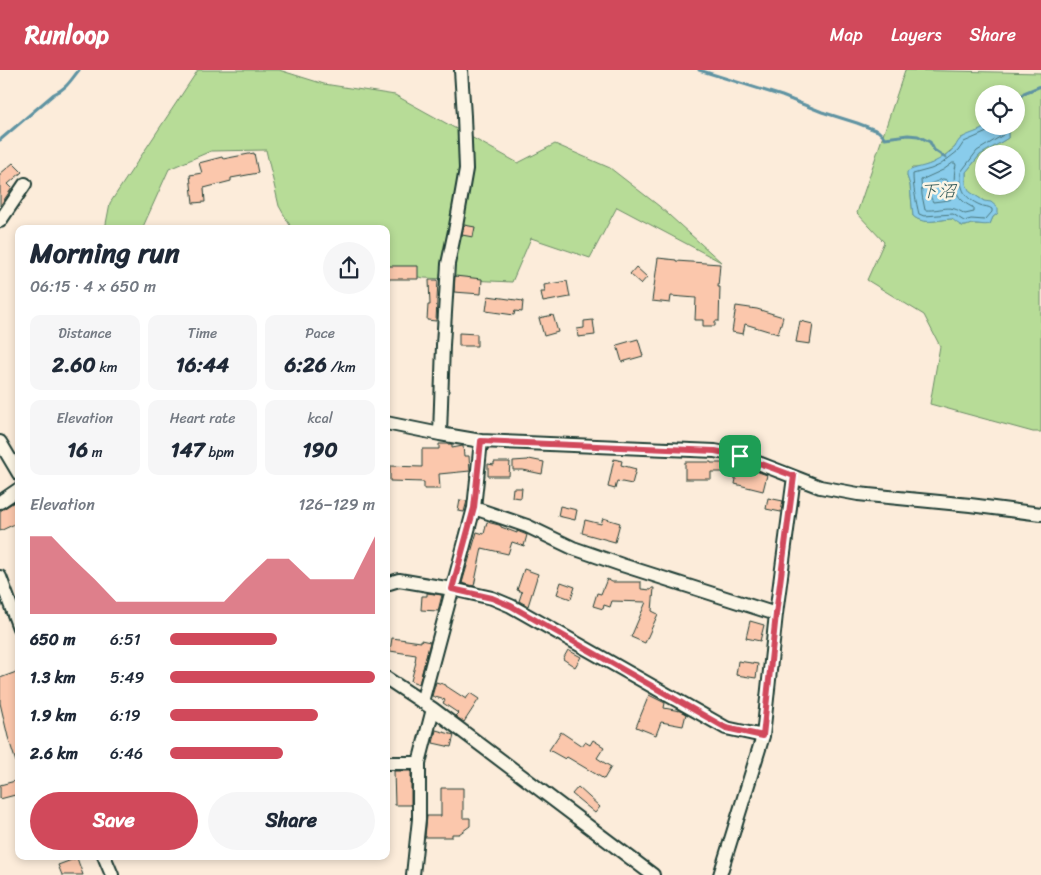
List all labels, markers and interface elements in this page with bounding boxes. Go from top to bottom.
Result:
text: Runloop [25,14,109,56]
text: Map [830,19,863,51]
text: Layers [891,19,942,51]
text: Share [970,19,1016,51]
map controls [975,85,1025,195]
button: locate [975,85,1025,135]
button: layers [975,145,1025,195]
water label: 下沼 [920,175,958,207]
text: Morning run [30,228,180,277]
button: share [323,242,375,294]
text: 06:15 · 4 × 650 m [30,272,156,301]
text: Distance [58,321,111,346]
text: Time [188,321,217,346]
text: Pace [305,321,335,346]
text: 2.60 [52,346,96,384]
text: 16:44 [176,346,229,384]
text: 6:26 [285,346,327,384]
text: km [96,355,118,380]
text: /km [327,355,356,380]
text: Elevation [56,406,113,431]
text: Heart rate [170,406,235,431]
text: kcal [307,406,333,431]
text: 16 [67,431,88,469]
text: 147 [171,431,205,469]
text: 190 [303,431,338,469]
pin [719,435,761,477]
text: m [88,440,103,465]
text: bpm [205,440,234,465]
icon: arrive [726,442,754,470]
text: Elevation [30,490,95,519]
text: 126–129 m [298,490,375,519]
text: 650 m [30,625,75,654]
text: 6:51 [110,625,141,654]
text: 1.3 km [30,663,75,692]
text: 5:49 [110,663,144,692]
text: 1.9 km [30,701,76,730]
text: 6:19 [110,701,141,730]
text: 2.6 km [30,739,78,768]
text: 6:46 [110,739,143,768]
button: Save [30,792,198,850]
button: Share [208,792,375,850]

